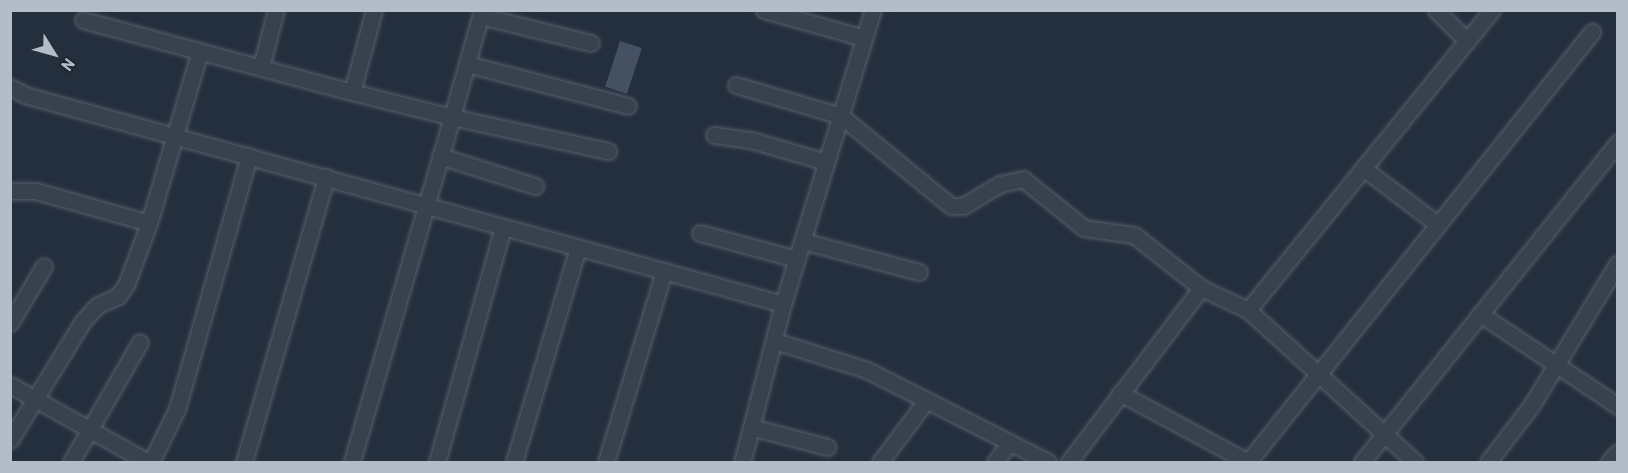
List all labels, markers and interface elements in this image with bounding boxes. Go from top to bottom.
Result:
north arrow [24,24,84,84]
text: N [58,55,80,75]

